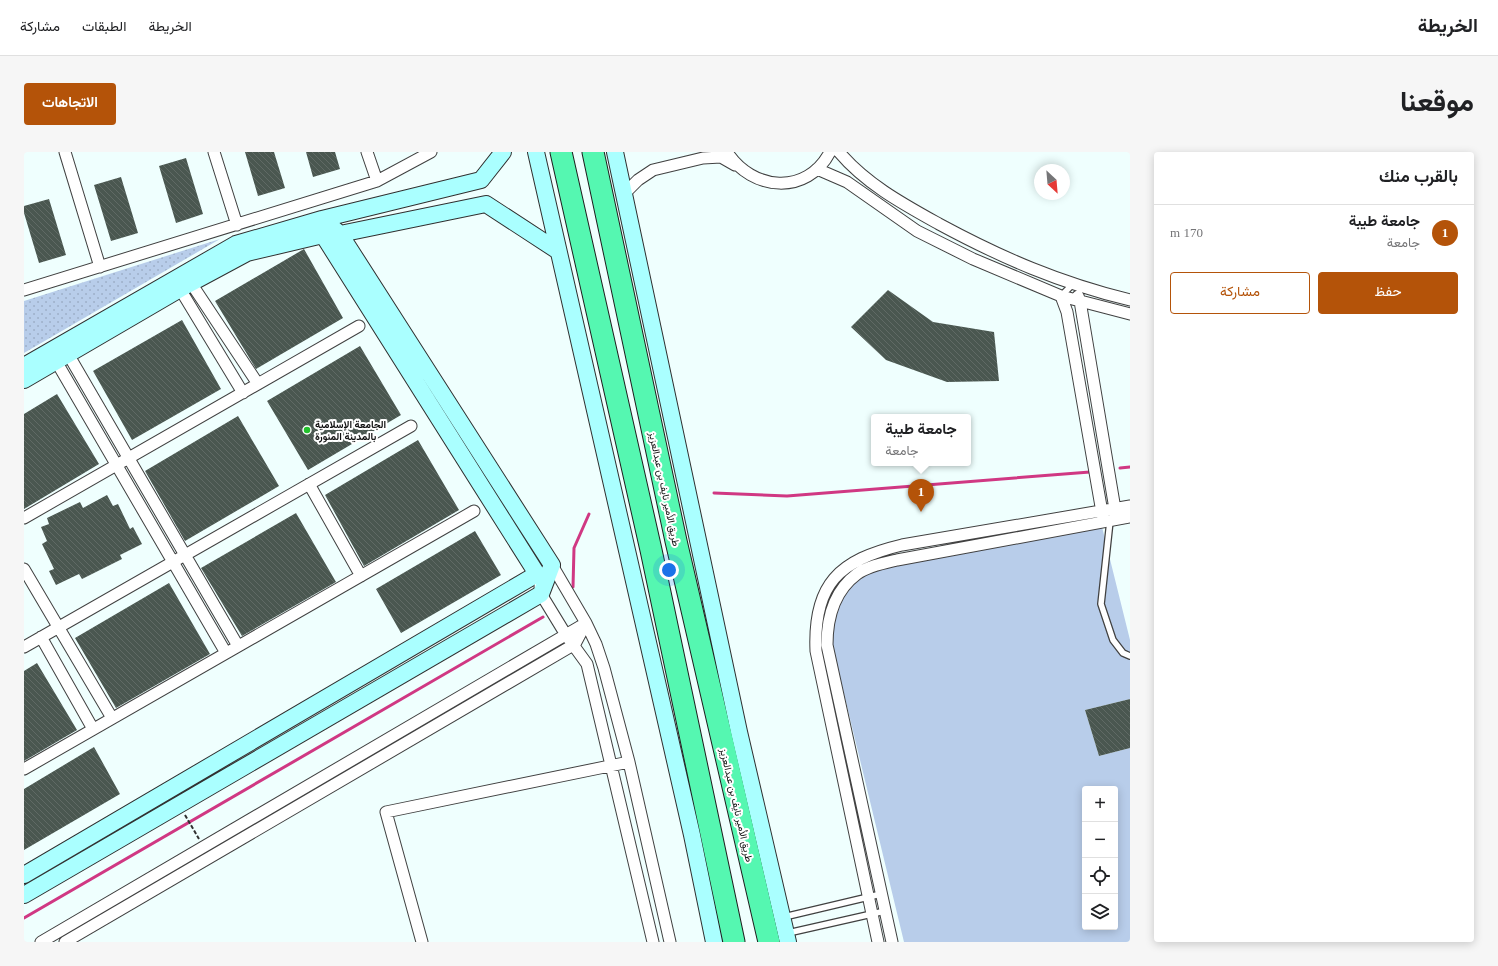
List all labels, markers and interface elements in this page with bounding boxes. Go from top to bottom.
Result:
text: الخريطة [1418,15,1478,36]
text: مشاركة [20,19,60,34]
text: الطبقات [82,19,126,34]
text: الخريطة [148,19,192,34]
button: الاتجاهات [24,83,116,125]
text: موقعنا [1400,86,1474,117]
north arrow [1034,164,1070,200]
text: بالقرب منك [1379,167,1458,186]
text: جامعة طيبة [1349,213,1420,229]
text: 170 m [1170,225,1203,240]
text: 1 [1442,225,1448,240]
text: جامعة [1387,235,1420,250]
button: مشاركة [1170,272,1310,314]
button: حفظ [1318,272,1458,314]
popup [871,414,971,466]
place label: الجامعة الإسلامية بالمدينة المنورة [315,419,386,443]
text: جامعة طيبة [885,421,957,437]
marker: الجامعة الإسلامية بالمدينة المنورة [302,425,312,435]
street label: طريق الأمير نايف بن عبدالعزيز [646,430,682,548]
text: جامعة [885,443,919,458]
pin: 1 [908,479,934,512]
your location [659,560,679,580]
street label: طريق الأمير نايف بن عبدالعزيز [717,746,755,864]
map controls [1082,786,1118,930]
button: + [1082,786,1118,822]
button: − [1082,822,1118,858]
button: locate [1082,858,1118,894]
button: layers [1082,894,1118,930]

